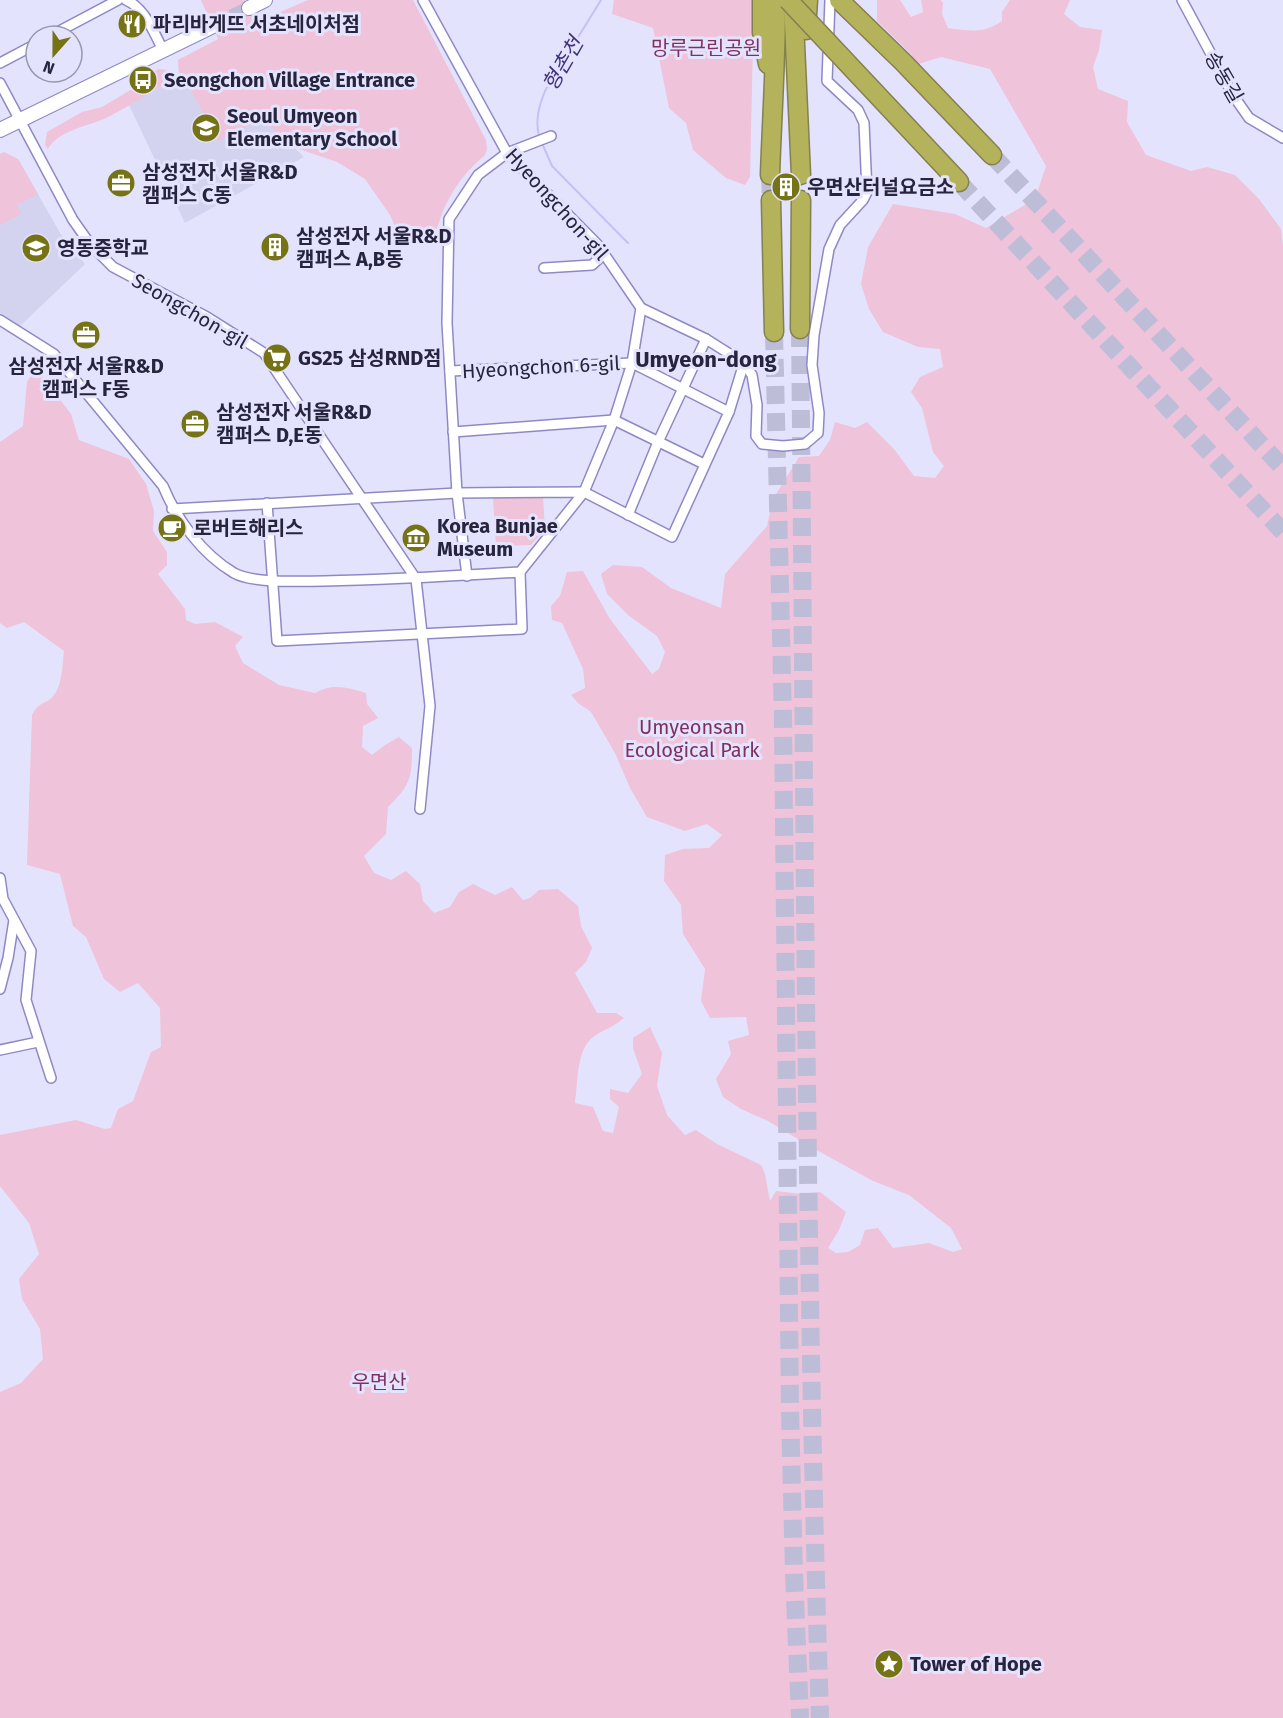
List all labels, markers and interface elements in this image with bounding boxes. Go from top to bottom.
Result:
restaurant icon: 파리바게뜨 서초네이처점 [116,8,148,40]
place label: 파리바게뜨 서초네이처점 [153,12,360,36]
north arrow [24,24,84,84]
water label: 형촌천 [537,30,590,96]
park label: 망루근린공원 [651,36,761,60]
street label: 송동길 [1200,47,1248,107]
text: N [40,57,57,78]
bus stop icon: Seongchon Village Entrance [127,64,159,96]
place label: Seongchon Village Entrance [164,68,415,92]
place label: Seoul Umyeon Elementary School [227,104,397,151]
school or university icon: Seoul Umyeon Elementary School [190,112,222,144]
street label: Hyeongchon-gil [500,143,614,265]
place label: 삼성전자 서울R&D 캠퍼스 C동 [142,160,298,207]
office icon: 삼성전자 서울R&D 캠퍼스 C동 [105,167,137,199]
building icon: 우면산터널요금소 [770,171,802,203]
place label: 우면산터널요금소 [807,175,954,199]
place label: 삼성전자 서울R&D 캠퍼스 A,B동 [296,224,452,271]
building icon: 삼성전자 서울R&D 캠퍼스 A,B동 [259,231,291,263]
school or university icon: 영동중학교 [20,232,52,264]
place label: 영동중학교 [57,236,149,260]
street label: Seongchon-gil [128,268,252,354]
office icon: 삼성전자 서울R&D 캠퍼스 F동 [70,319,102,351]
supermarket icon: GS25 삼성RND점 [261,342,293,374]
place label: GS25 삼성RND점 [298,346,442,370]
district label: Umyeon-dong [635,346,778,373]
street label: Hyeongchon 6-gil [461,351,621,383]
place label: 삼성전자 서울R&D 캠퍼스 F동 [8,354,164,401]
place label: 삼성전자 서울R&D 캠퍼스 D,E동 [216,400,372,447]
office icon: 삼성전자 서울R&D 캠퍼스 D,E동 [179,408,211,440]
cafe icon: 로버트해리스 [156,512,188,544]
place label: Korea Bunjae Museum [437,514,558,561]
place label: 로버트해리스 [193,516,303,540]
museum icon: Korea Bunjae Museum [400,522,432,554]
park label: Umyeonsan Ecological Park [624,715,760,762]
park label: 우면산 [351,1370,407,1394]
place icon: Tower of Hope [873,1648,905,1680]
place label: Tower of Hope [910,1652,1042,1676]

